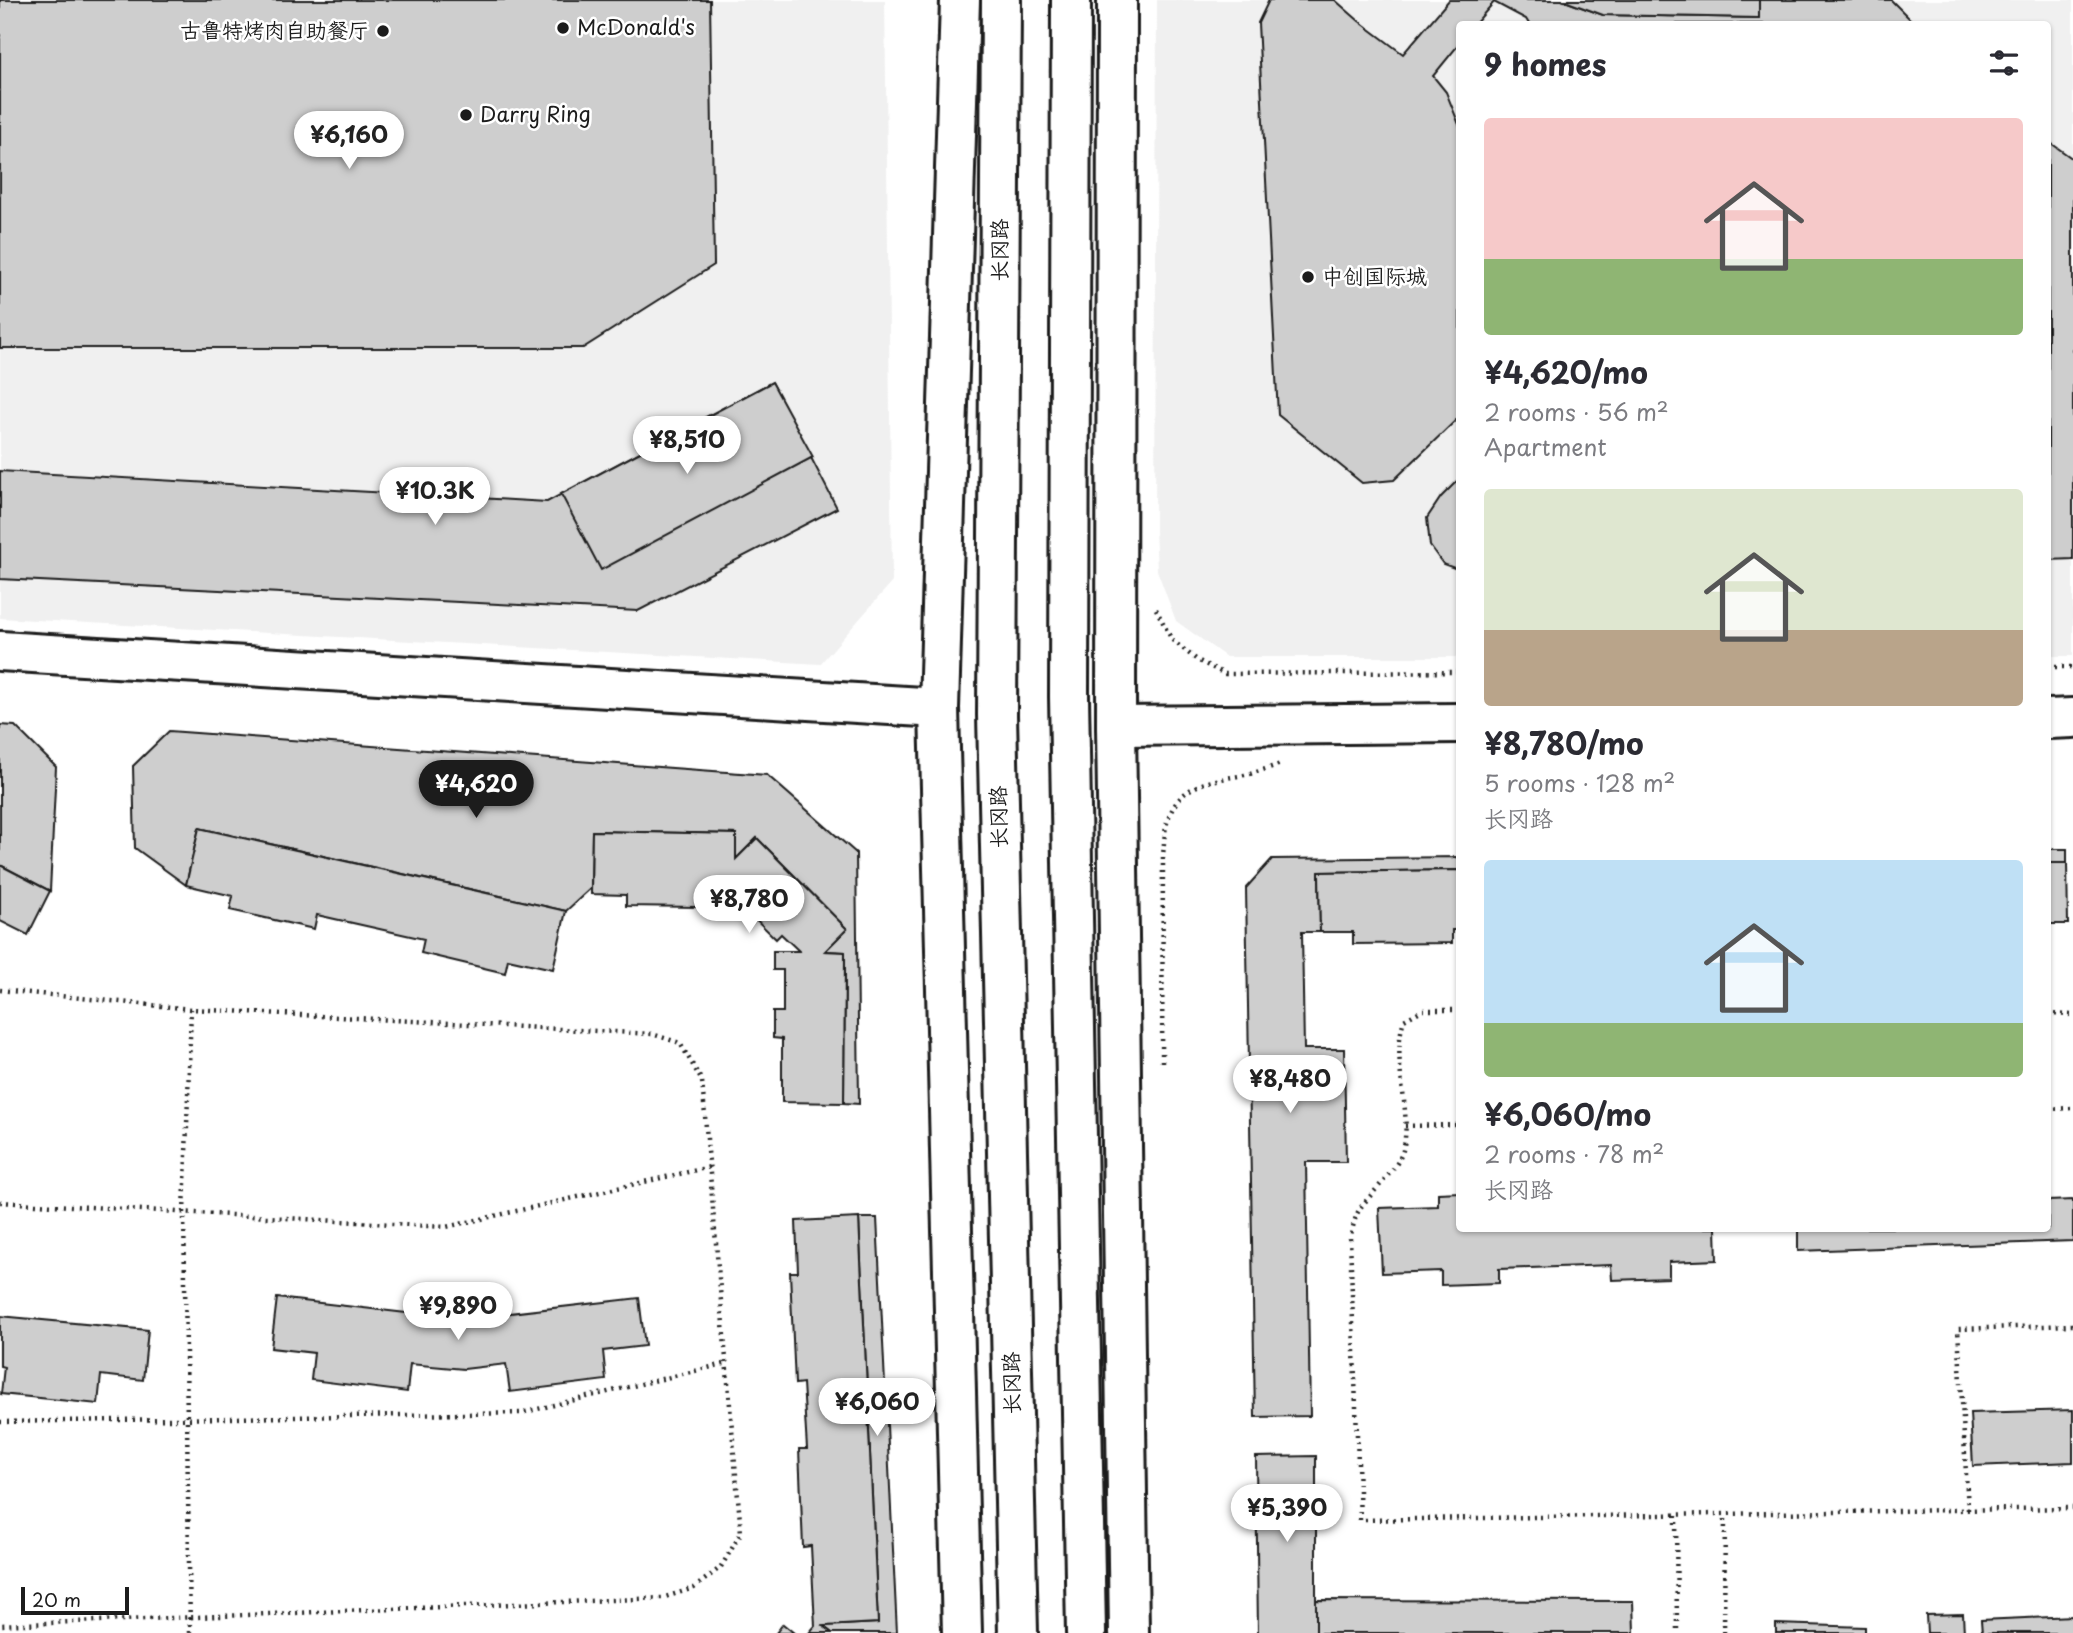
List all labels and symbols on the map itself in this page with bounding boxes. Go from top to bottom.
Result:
place label: McDonald's [577,10,695,42]
place label: 古鲁特烤肉自助餐厅 [180,13,369,45]
marker: McDonald's [555,20,571,36]
marker: 古鲁特烤肉自助餐厅 [375,23,391,39]
place label: Darry Ring [480,97,591,129]
marker: Darry Ring [458,107,474,123]
pin: ¥6,160 [292,111,406,171]
street label: 长冈路 [982,219,1014,282]
place label: 中创国际城 [1322,259,1427,291]
marker: 中创国际城 [1300,269,1316,285]
pin: ¥8,510 [630,416,744,476]
pin: ¥10.3K [378,468,492,527]
pin: ¥4,620 [419,760,533,820]
street label: 长冈路 [980,785,1014,849]
pin: ¥8,780 [692,876,806,935]
pin: ¥8,480 [1233,1056,1347,1115]
pin: ¥9,890 [401,1282,515,1342]
street label: 长冈路 [993,1351,1027,1415]
pin: ¥6,060 [820,1378,934,1438]
pin: ¥5,390 [1230,1484,1344,1544]
scale bar [21,1584,130,1616]

